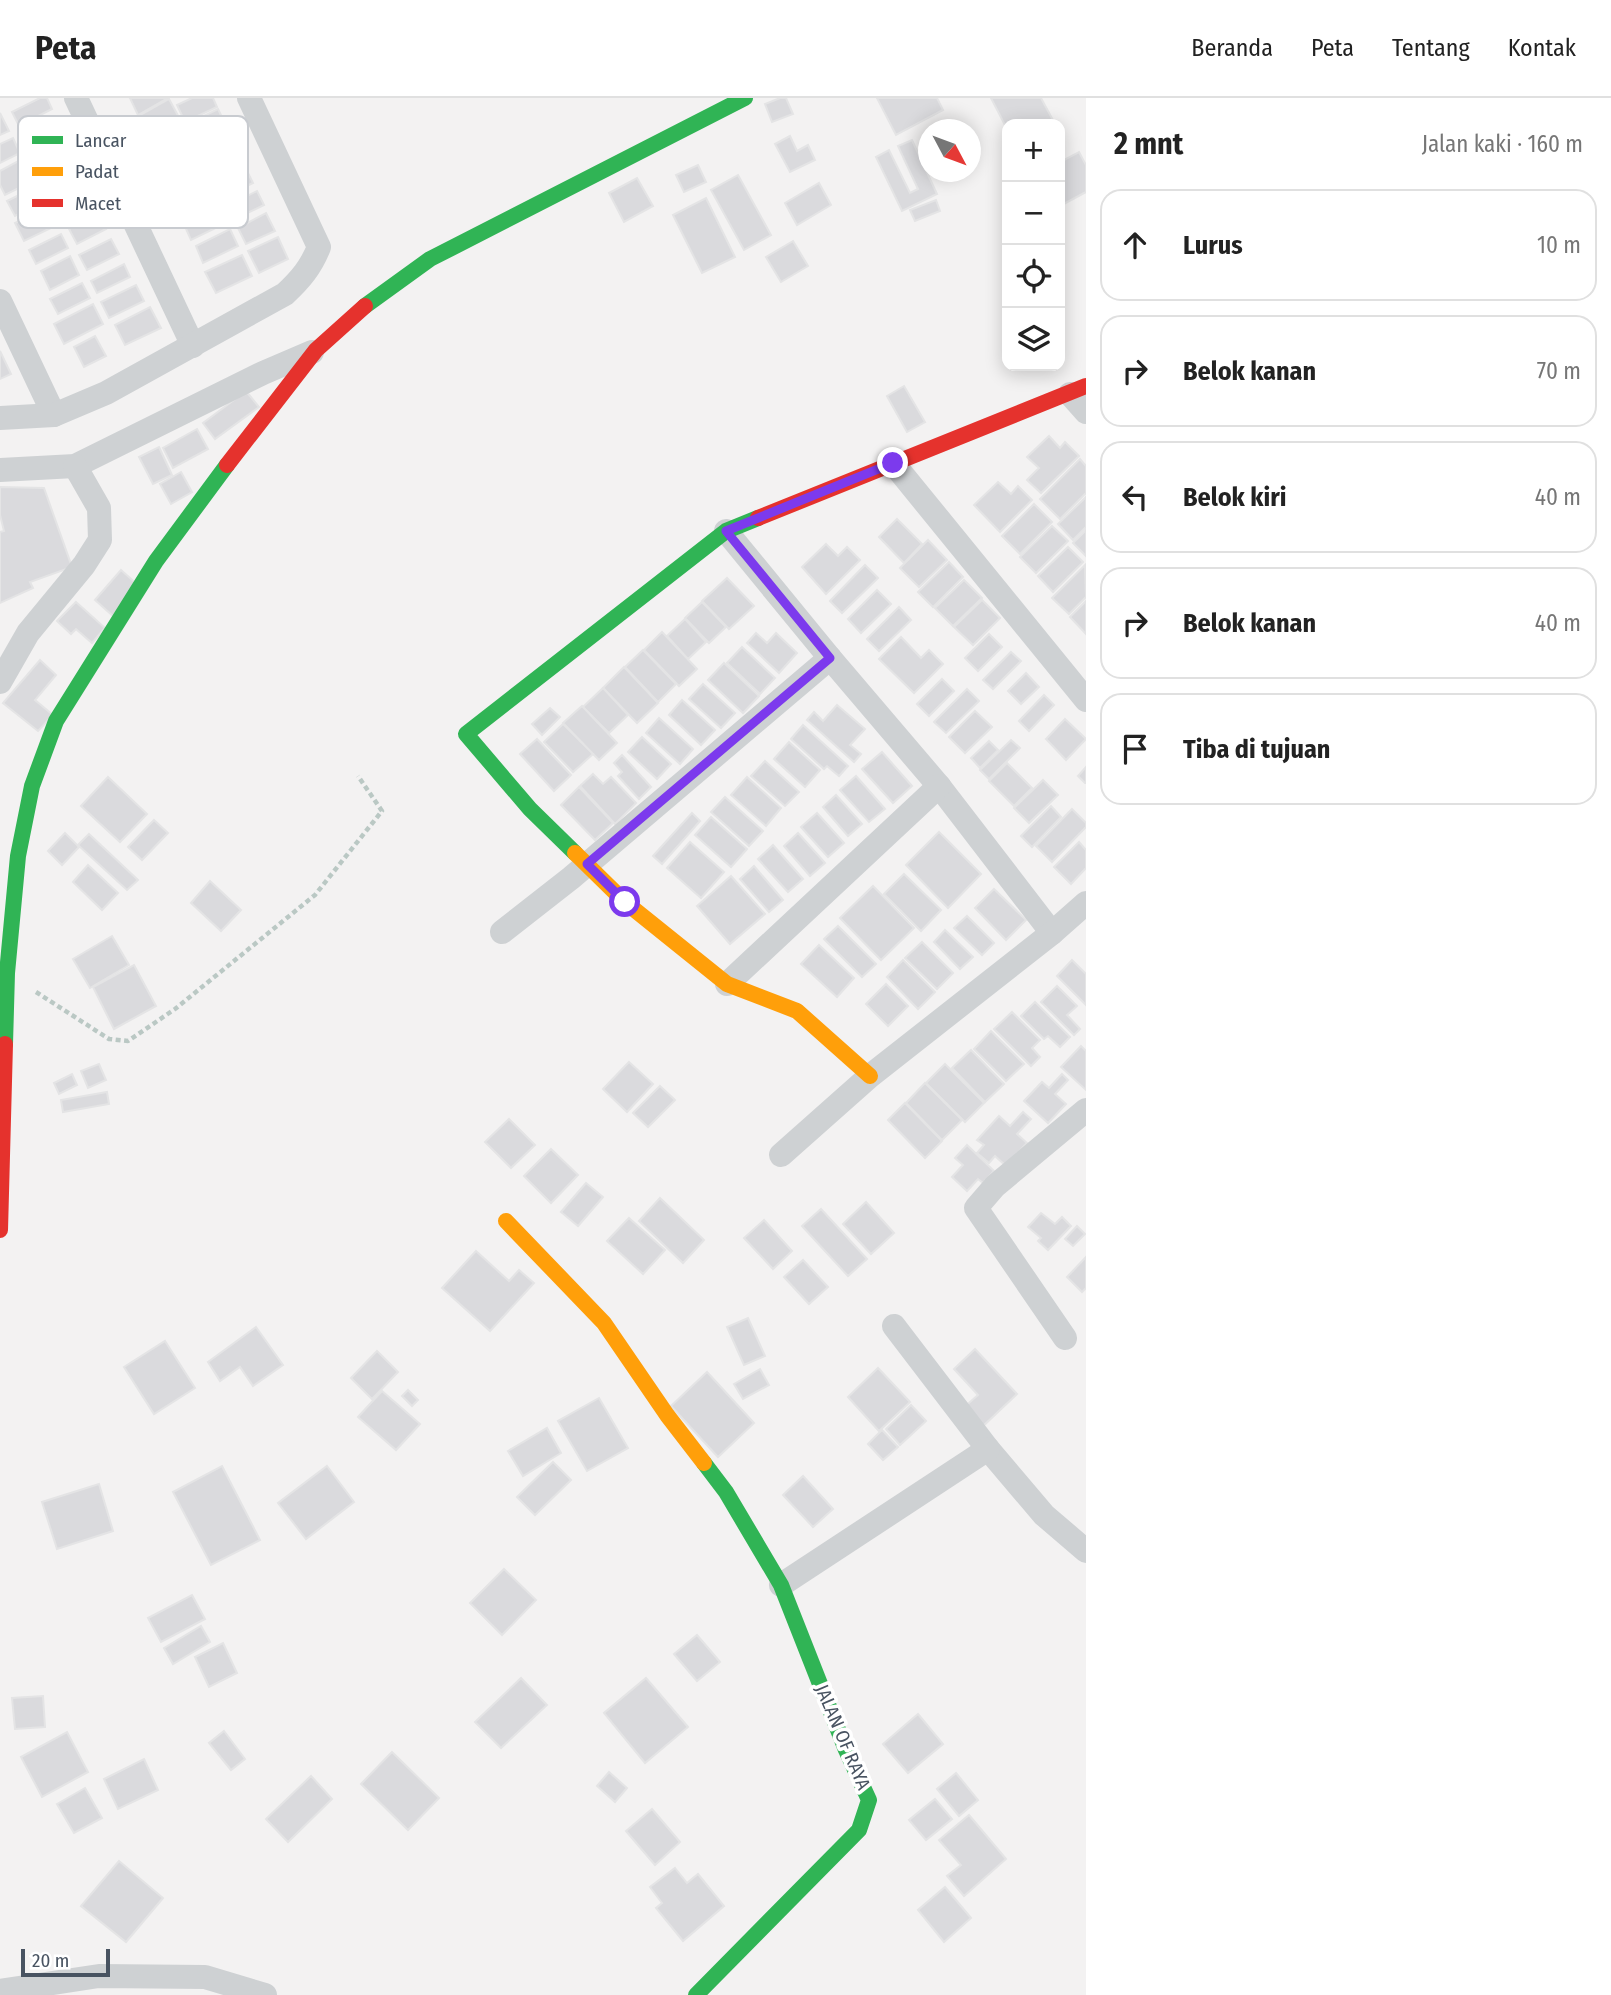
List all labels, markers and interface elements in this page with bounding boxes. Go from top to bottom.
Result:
text: Peta [35,28,96,68]
text: Beranda [1191,34,1273,62]
text: Peta [1311,34,1354,62]
text: Tentang [1392,34,1470,62]
text: Kontak [1508,34,1576,62]
legend [18,116,248,228]
north arrow [918,119,981,182]
map controls [1002,119,1065,371]
button: + [1002,119,1065,182]
text: 2 mnt [1114,126,1183,162]
text: Lancar [75,129,127,152]
text: Jalan kaki · 160 m [1422,130,1583,158]
text: Padat [75,160,120,183]
button: − [1002,182,1065,245]
text: Macet [75,192,122,215]
icon: ahead [1116,226,1154,264]
text: Lurus [1183,230,1243,261]
text: 10 m [1537,231,1581,259]
button: locate [1002,245,1065,308]
button: layers [1002,308,1065,371]
icon: right [1116,352,1154,390]
text: Belok kanan [1183,356,1316,387]
text: 70 m [1537,357,1581,385]
route end [877,447,908,478]
icon: left [1116,478,1154,516]
text: Belok kiri [1183,482,1286,513]
text: 40 m [1535,483,1581,511]
icon: right [1116,604,1154,642]
text: Belok kanan [1183,608,1316,639]
text: 40 m [1535,609,1581,637]
icon: arrive [1116,730,1154,768]
text: Tiba di tujuan [1183,734,1330,765]
route start [609,886,640,917]
street label: JALAN OF RAYA [810,1681,876,1793]
scale bar [21,1946,110,1978]
text: 20 m [32,1949,69,1972]

